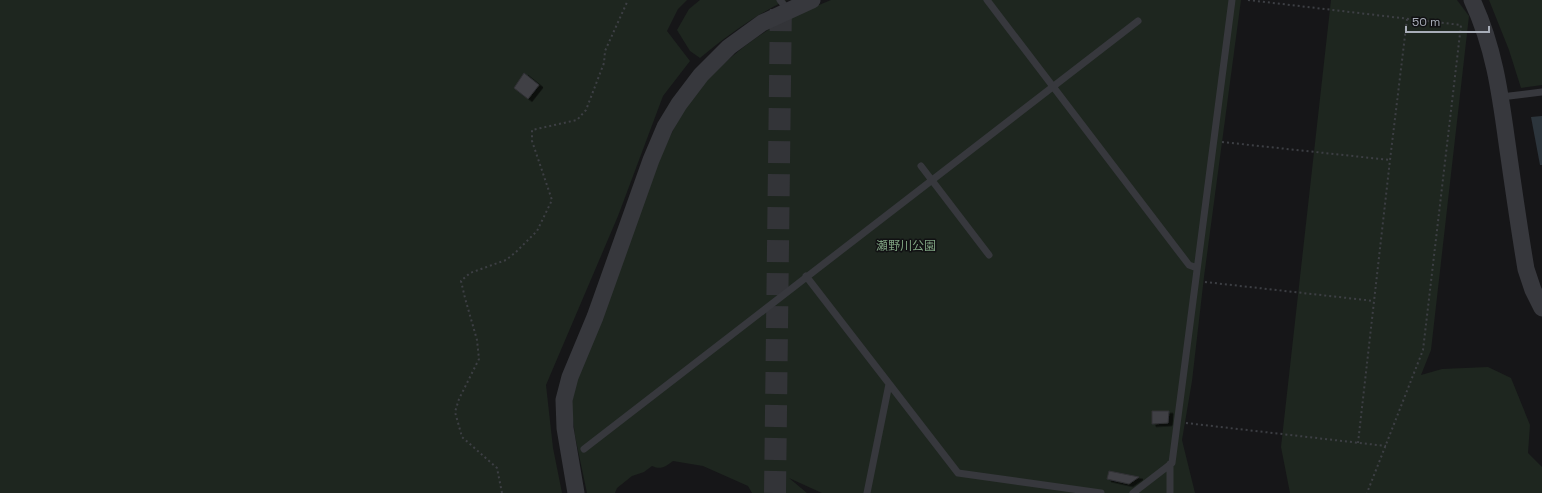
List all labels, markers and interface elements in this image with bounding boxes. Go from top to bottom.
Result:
scale bar [1406,8,1489,34]
text: 50 m [1412,14,1440,30]
park label: 瀬野川公園 [876,238,936,254]

